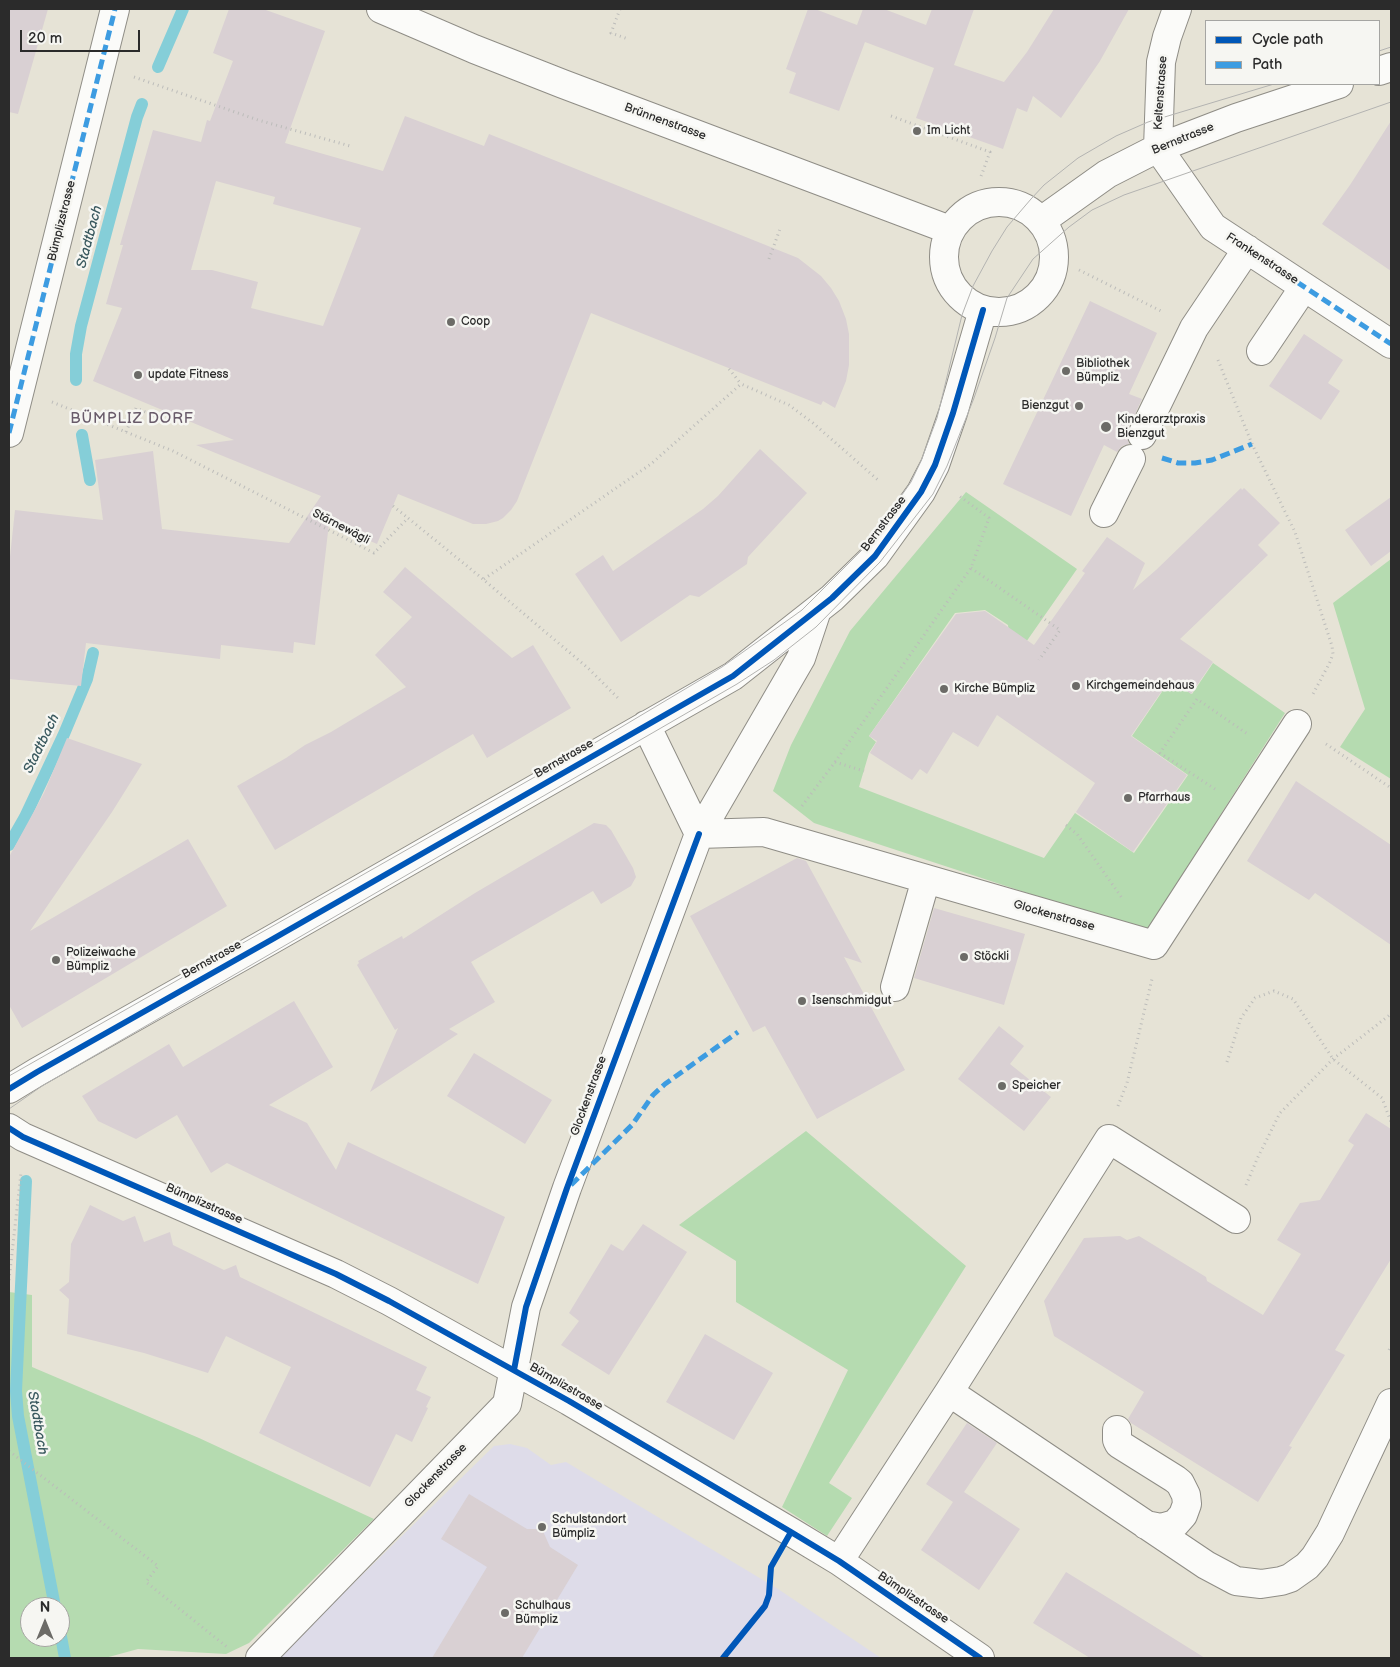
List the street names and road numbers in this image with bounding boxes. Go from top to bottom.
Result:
street label: Keltenstrasse [1151,56,1171,130]
street label: Brünnenstrasse [622,100,708,144]
street label: Bernstrasse [1150,120,1216,158]
street label: Bümplizstrasse [45,179,79,263]
street label: Frankenstrasse [1223,230,1301,288]
street label: Bernstrasse [858,493,910,555]
street label: Stärnewägli [310,506,372,548]
street label: Bernstrasse [532,736,596,782]
street label: Glockenstrasse [1012,898,1096,934]
street label: Bernstrasse [180,938,244,982]
street label: Glockenstrasse [568,1054,610,1138]
street label: Bümplizstrasse [163,1181,245,1227]
street label: Bümplizstrasse [527,1360,605,1414]
street label: Glockenstrasse [402,1441,470,1511]
street label: Bümplizstrasse [875,1569,951,1627]

